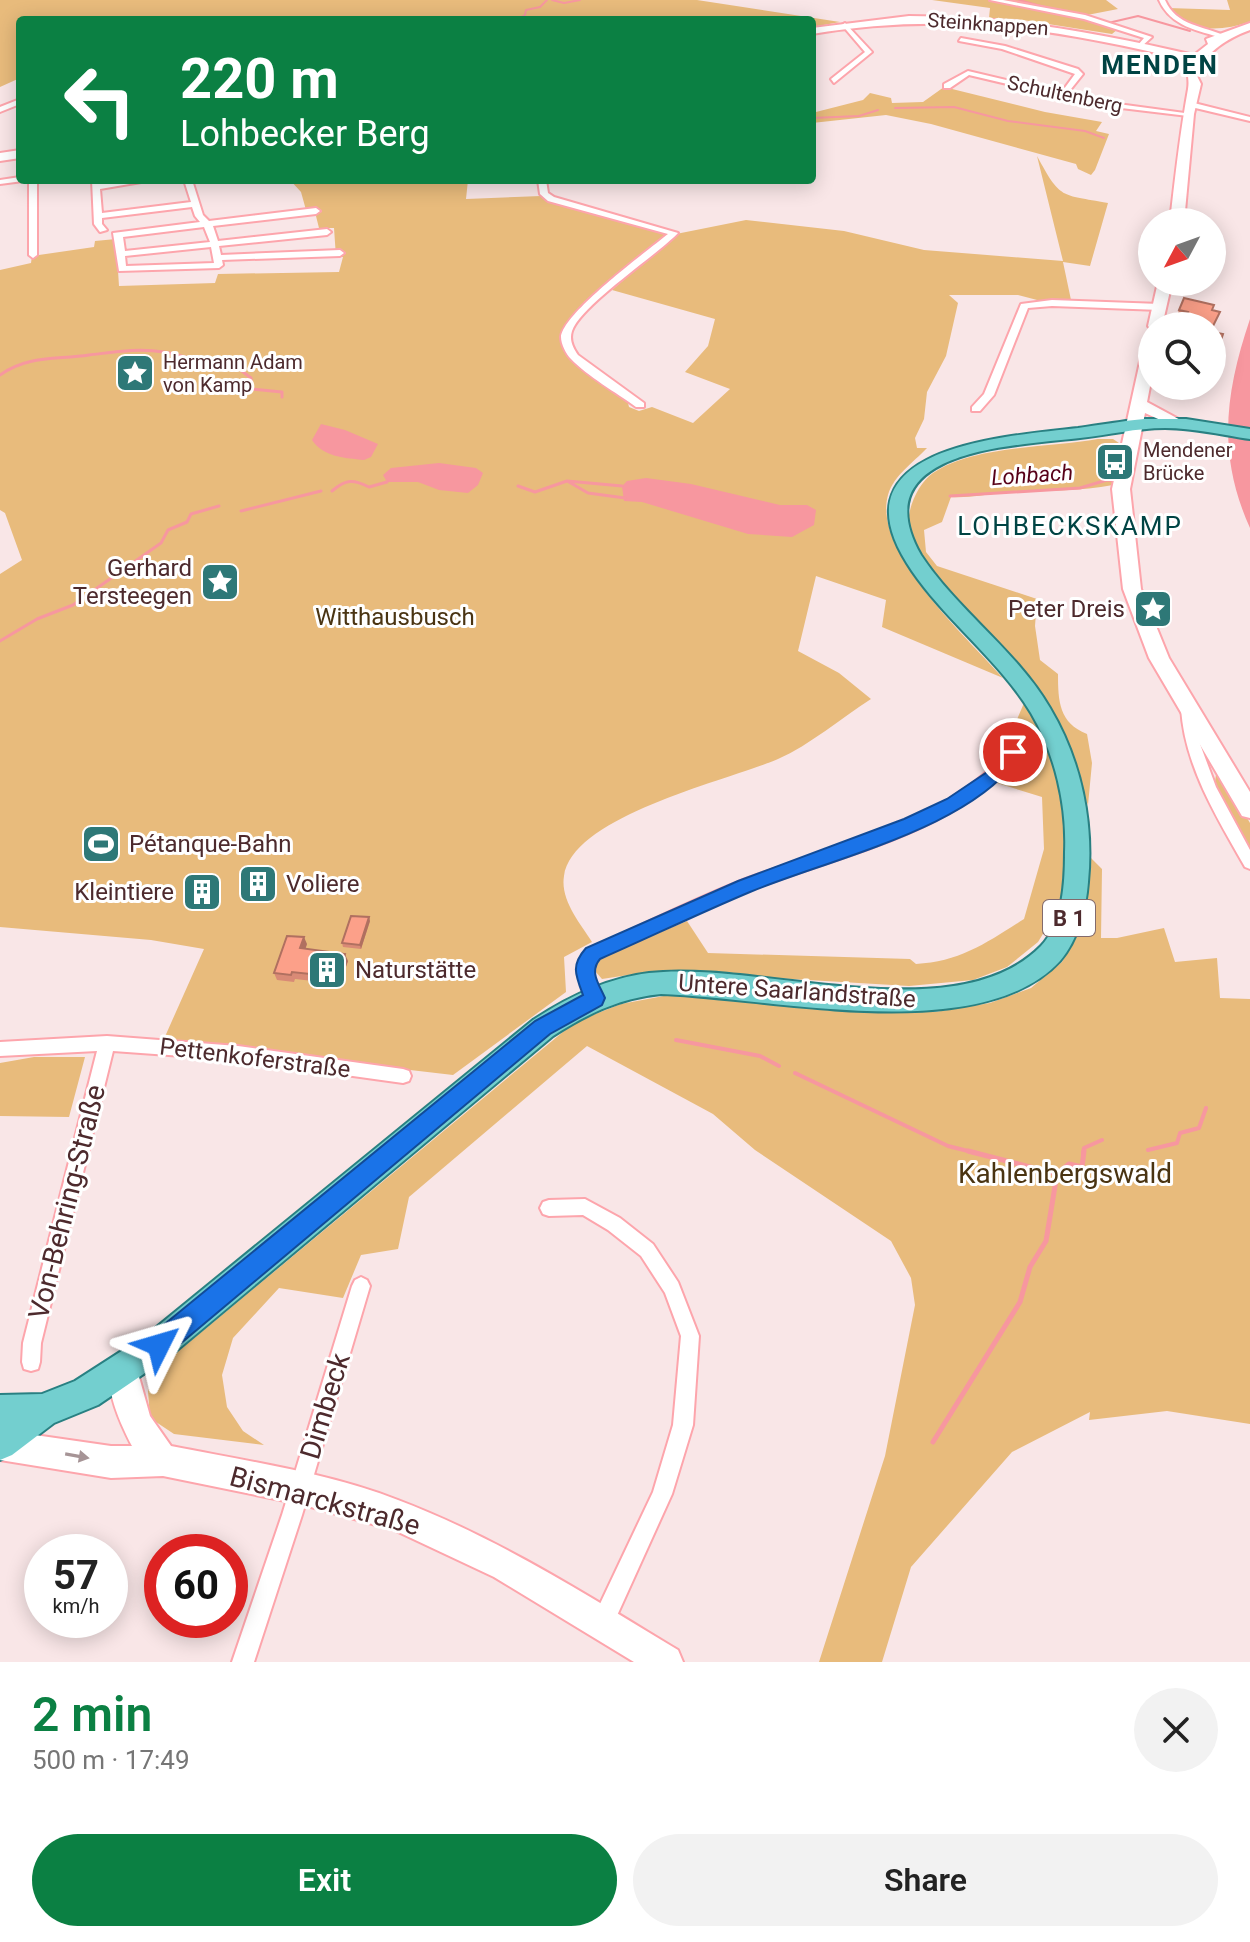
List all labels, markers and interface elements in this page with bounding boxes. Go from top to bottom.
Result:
street label: Steinknappen [927,8,1049,40]
text: 220 m [180,46,339,112]
icon: left [48,48,152,152]
district label: MENDEN [1101,50,1219,80]
street label: Schultenberg [1005,70,1125,118]
text: Lohbecker Berg [180,113,430,155]
north arrow [1138,208,1226,296]
map controls [1138,208,1226,400]
button: search [1138,312,1226,400]
place label: Hermann Adam von Kamp [163,350,303,397]
place icon: Hermann Adam von Kamp [114,352,156,394]
place label: Mendener Brücke [1143,438,1233,485]
bus stop icon: Mendener Brücke [1094,441,1136,483]
water label: Lohbach [990,460,1074,490]
district label: LOHBECKSKAMP [957,511,1183,541]
place label: Gerhard Tersteegen [73,554,192,610]
place icon: Gerhard Tersteegen [199,561,241,603]
place icon: Peter Dreis [1132,588,1174,630]
place label: Peter Dreis [1008,595,1125,623]
park label: Witthausbusch [315,603,475,631]
pin [979,718,1047,786]
icon: arrive [991,730,1035,774]
sports icon: Pétanque-Bahn [80,823,122,865]
place label: Pétanque-Bahn [129,830,292,858]
building icon: Voliere [237,863,279,905]
place label: Voliere [286,870,359,898]
building icon: Kleintiere [181,871,223,913]
place label: Kleintiere [74,878,174,906]
road number: B 1 [1043,900,1095,936]
building icon: Naturstätte [306,949,348,991]
place label: Naturstätte [355,956,476,984]
street label: Untere Saarlandstraße [677,969,917,1013]
street label: Pettenkoferstraße [158,1032,352,1084]
street label: Von-Behring-Straße [22,1081,112,1323]
park label: Kahlenbergswald [958,1157,1172,1190]
position arrow [117,1303,201,1387]
street label: Dimbeck [293,1348,357,1463]
one-way arrow [65,1451,90,1463]
street label: Bismarckstraße [226,1460,424,1542]
speed limit sign: 60 [144,1534,248,1638]
text: 57 [53,1552,99,1599]
text: km/h [53,1594,99,1618]
text: 2 min [32,1686,152,1743]
button: close [1134,1688,1218,1772]
text: 500 m · 17:49 [32,1745,190,1775]
button: Exit [32,1834,617,1926]
button: Share [633,1834,1218,1926]

